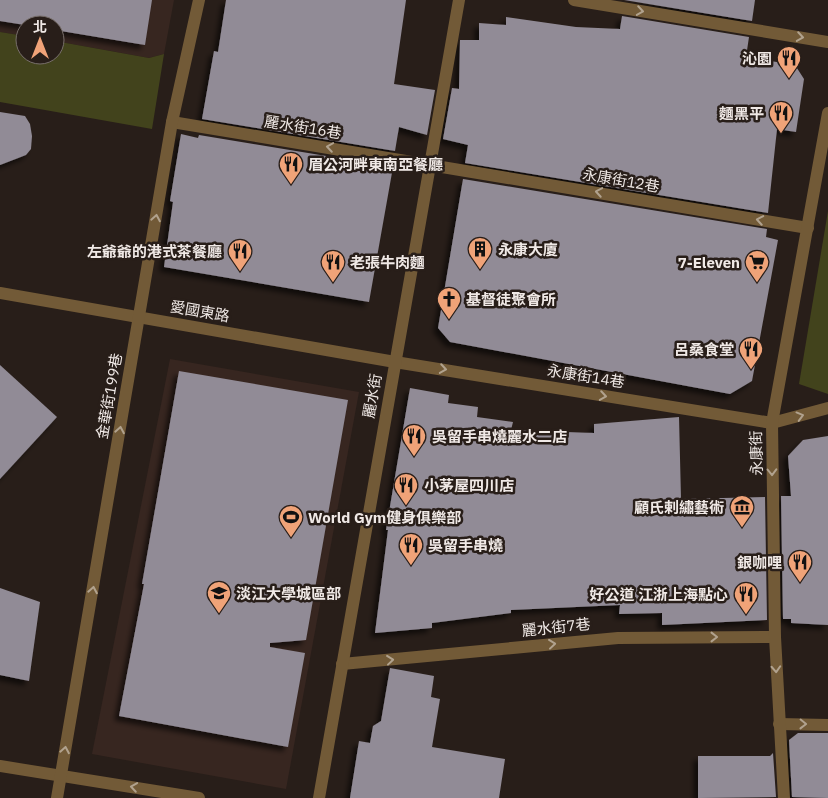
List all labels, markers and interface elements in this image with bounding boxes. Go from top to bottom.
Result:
one-way arrow [635,5,644,15]
north arrow [15,15,65,65]
text: 北 [33,18,47,36]
one-way arrow [796,31,804,42]
restaurant icon: 沁園 [776,45,802,79]
place label: 沁園 [742,49,772,68]
restaurant icon: 麵黑平 [768,100,794,134]
place label: 麵黑平 [719,104,764,123]
street label: 麗水街16巷 [263,112,343,142]
one-way arrow [325,143,334,153]
restaurant icon: 眉公河畔東南亞餐廳 [278,151,304,185]
place label: 眉公河畔東南亞餐廳 [308,155,443,174]
street label: 永康街12巷 [581,164,661,196]
one-way arrow [595,188,604,198]
one-way arrow [150,213,160,222]
one-way arrow [755,215,764,225]
building icon: 永康大廈 [467,236,493,270]
restaurant icon: 左爺爺的港式茶餐廳 [227,238,253,272]
place label: 永康大廈 [498,240,558,259]
place label: 左爺爺的港式茶餐廳 [87,242,222,261]
restaurant icon: 老張牛肉麵 [320,249,346,283]
supermarket icon: 7-Eleven [744,249,770,283]
place label: 老張牛肉麵 [350,253,425,272]
place label: 7-Eleven [678,253,740,272]
church icon: 基督徒聚會所 [436,286,462,320]
place label: 基督徒聚會所 [466,290,556,309]
street label: 愛國東路 [169,296,231,326]
restaurant icon: 呂桑食堂 [738,336,764,370]
place label: 呂桑食堂 [674,340,734,359]
street label: 金華街199巷 [92,352,126,440]
street label: 永康街14巷 [546,361,626,391]
one-way arrow [438,364,447,374]
street label: 麗水街 [359,372,385,420]
one-way arrow [599,390,607,400]
one-way arrow [795,411,804,422]
restaurant icon: 吳留手串燒麗水二店 [401,423,427,457]
one-way arrow [114,425,124,434]
place label: 吳留手串燒麗水二店 [432,427,567,446]
street label: 永康街 [746,430,766,476]
one-way arrow [767,468,777,476]
restaurant icon: 小茅屋四川店 [393,472,419,506]
place label: 小茅屋四川店 [424,476,514,495]
museum icon: 顧氏剌繡藝術 [729,494,755,528]
place label: 顧氏剌繡藝術 [634,498,724,517]
sports icon: World Gym健身俱樂部 [278,504,304,538]
place label: World Gym健身俱樂部 [308,508,461,527]
restaurant icon: 吳留手串燒 [398,532,424,566]
place label: 吳留手串燒 [428,536,503,555]
restaurant icon: 銀咖哩 [787,549,813,583]
place label: 銀咖哩 [737,553,782,572]
school or university icon: 淡江大學城區部 [206,580,232,614]
restaurant icon: 好公道 江浙上海點心 [733,581,759,615]
place label: 淡江大學城區部 [236,584,341,603]
one-way arrow [87,585,97,594]
place label: 好公道 江浙上海點心 [589,585,728,604]
street label: 麗水街7巷 [521,614,591,640]
one-way arrow [710,632,718,642]
one-way arrow [548,639,556,650]
one-way arrow [386,654,394,665]
one-way arrow [771,666,782,674]
one-way arrow [800,719,808,730]
one-way arrow [60,746,70,754]
one-way arrow [130,783,138,793]

